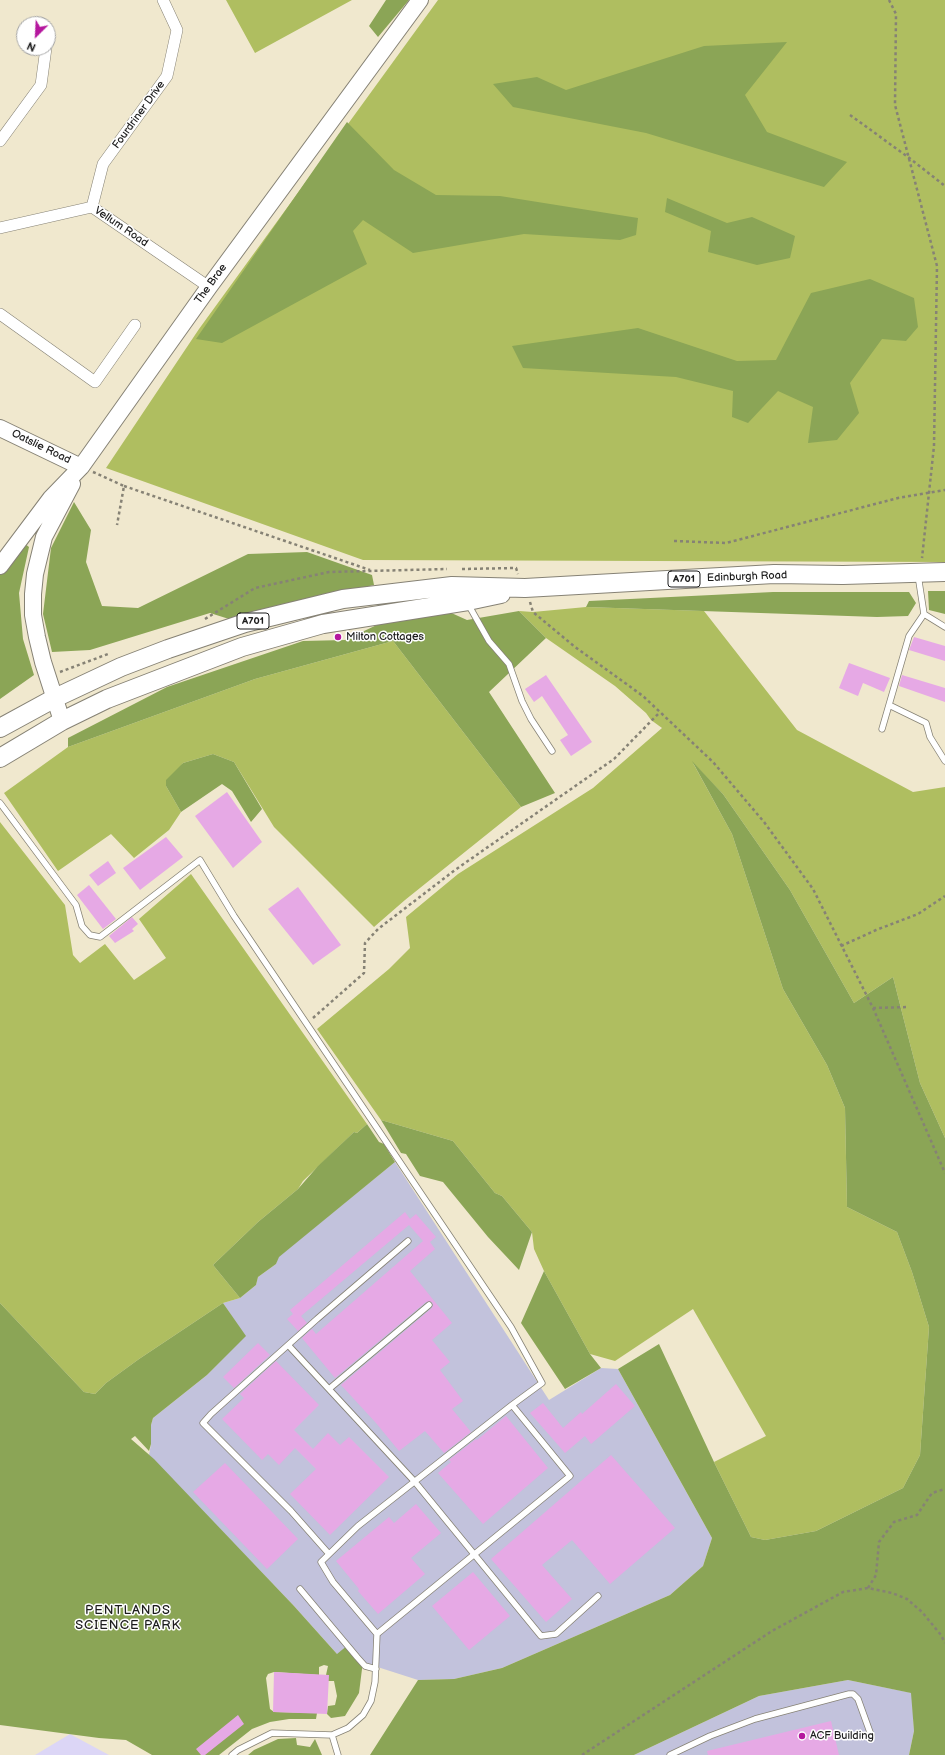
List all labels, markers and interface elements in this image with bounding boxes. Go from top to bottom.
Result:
north arrow [16,16,56,56]
text: N [25,39,38,54]
street label: Fourdriner Drive [110,79,168,151]
street label: Vellum Road [92,204,150,250]
street label: The Brae [192,262,230,306]
street label: Oatslie Road [9,427,73,467]
street label: Edinburgh Road [707,569,787,585]
road number: A701 [668,571,700,587]
road number: A701 [237,613,269,629]
place label: Milton Cottages [346,630,424,644]
marker: Milton Cottages [333,632,343,642]
district label: PENTLANDS SCIENCE PARK [75,1603,181,1634]
place label: ACF Building [810,1729,874,1743]
marker: ACF Building [797,1731,807,1741]

